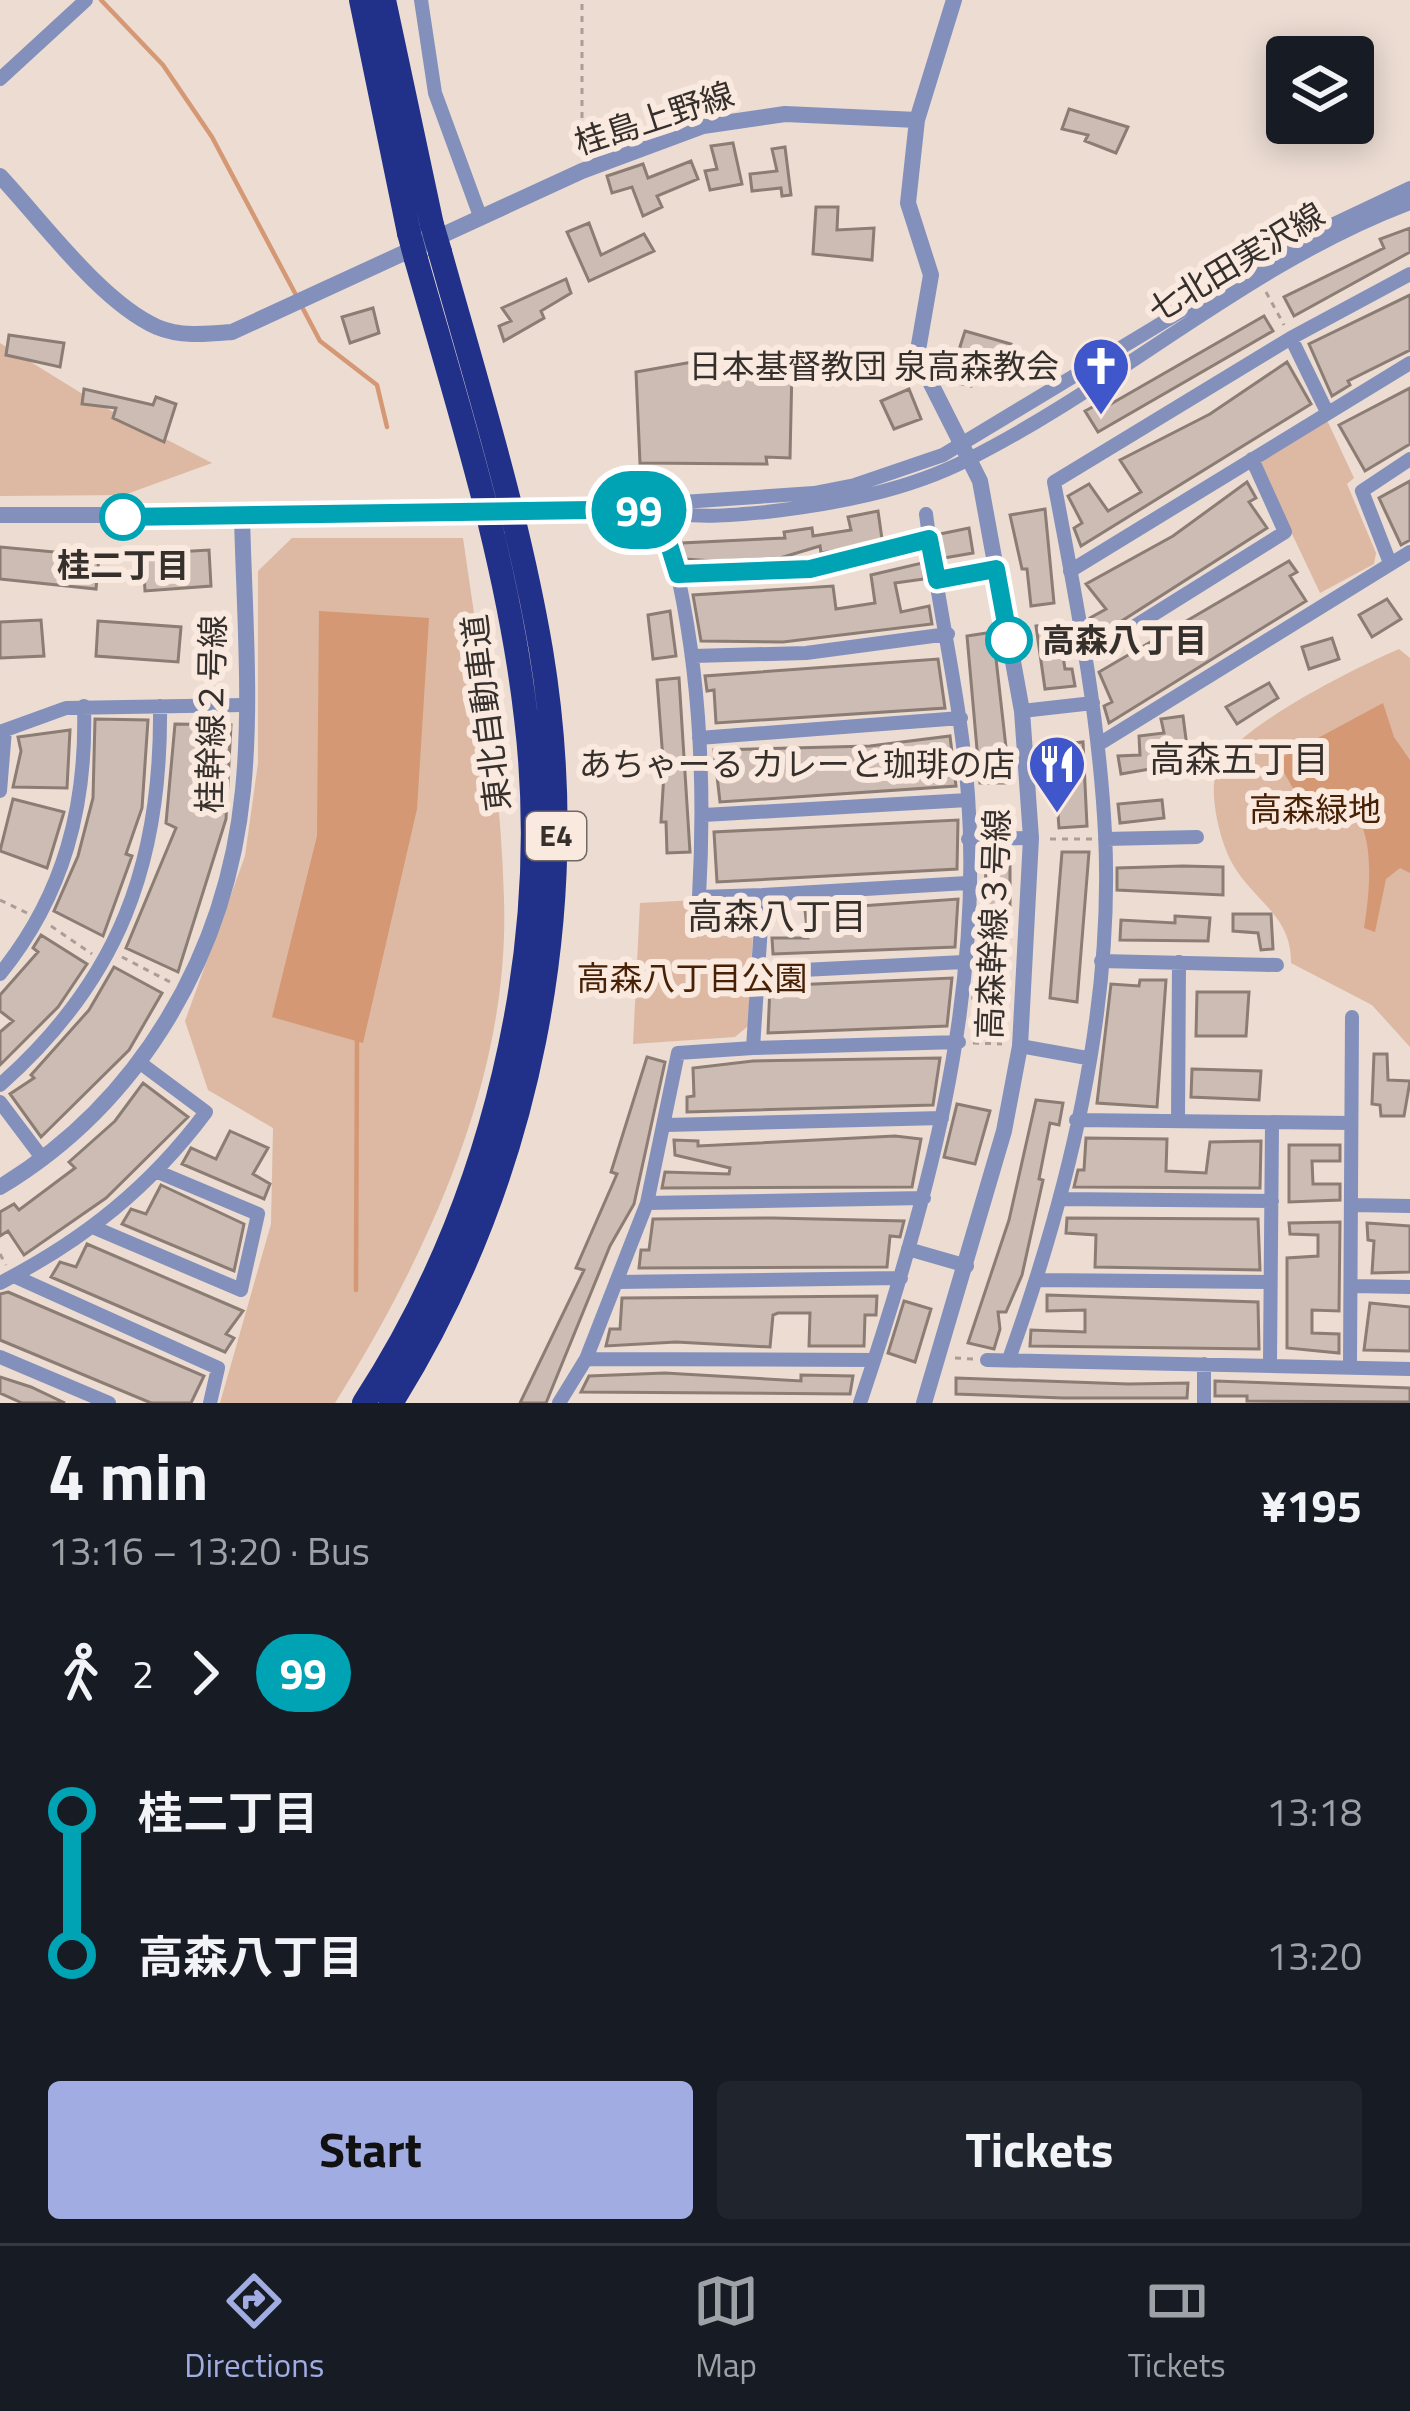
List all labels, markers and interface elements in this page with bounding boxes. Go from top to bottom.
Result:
map controls [1266,36,1374,144]
button: layers [1266,36,1374,144]
street label: 桂島上野線 [568,69,740,167]
street label: 七北田実沢線 [1138,190,1334,334]
church icon: 日本基督教団 泉高森教会 [1070,335,1132,417]
place label: 日本基督教団 泉高森教会 [689,341,1059,391]
line badge: 99 [585,471,693,549]
text: 99 [615,478,663,542]
marker: 桂二丁目 [101,495,145,539]
place label: 桂二丁目 [57,540,189,590]
street label: 東北自動車道 [449,612,523,814]
street label: 桂幹線２号線 [184,615,238,813]
place label: 高森八丁目 [1042,615,1207,665]
marker: 高森八丁目 [987,618,1031,662]
district label: 高森五丁目 [1149,731,1329,786]
restaurant icon: あちゃーる カレーと珈琲の店 [1026,733,1088,815]
place label: あちゃーる カレーと珈琲の店 [579,739,1015,789]
park label: 高森緑地 [1249,784,1381,834]
street label: 高森幹線３号線 [964,808,1022,1040]
road number: E4 [526,812,586,860]
district label: 高森八丁目 [687,888,867,943]
park label: 高森八丁目公園 [577,953,808,1003]
text: 4 min [48,1425,208,1526]
text: ¥195 [1261,1471,1362,1539]
text: 13:16 – 13:20 · Bus [48,1521,370,1580]
icon: walk [48,1640,114,1706]
icon: forward [172,1640,238,1706]
text: 99 [280,1641,327,1705]
text: 2 [132,1644,154,1703]
text: 桂二丁目 [138,1778,318,1846]
text: 13:18 [1266,1782,1362,1841]
text: 高森八丁目 [138,1922,363,1990]
text: 13:20 [1266,1926,1362,1985]
button: Start [48,2081,693,2219]
button: Tickets [717,2081,1362,2219]
tab: Directions [184,2268,324,2390]
tab: Map [693,2268,759,2390]
tab: Tickets [1128,2268,1226,2390]

